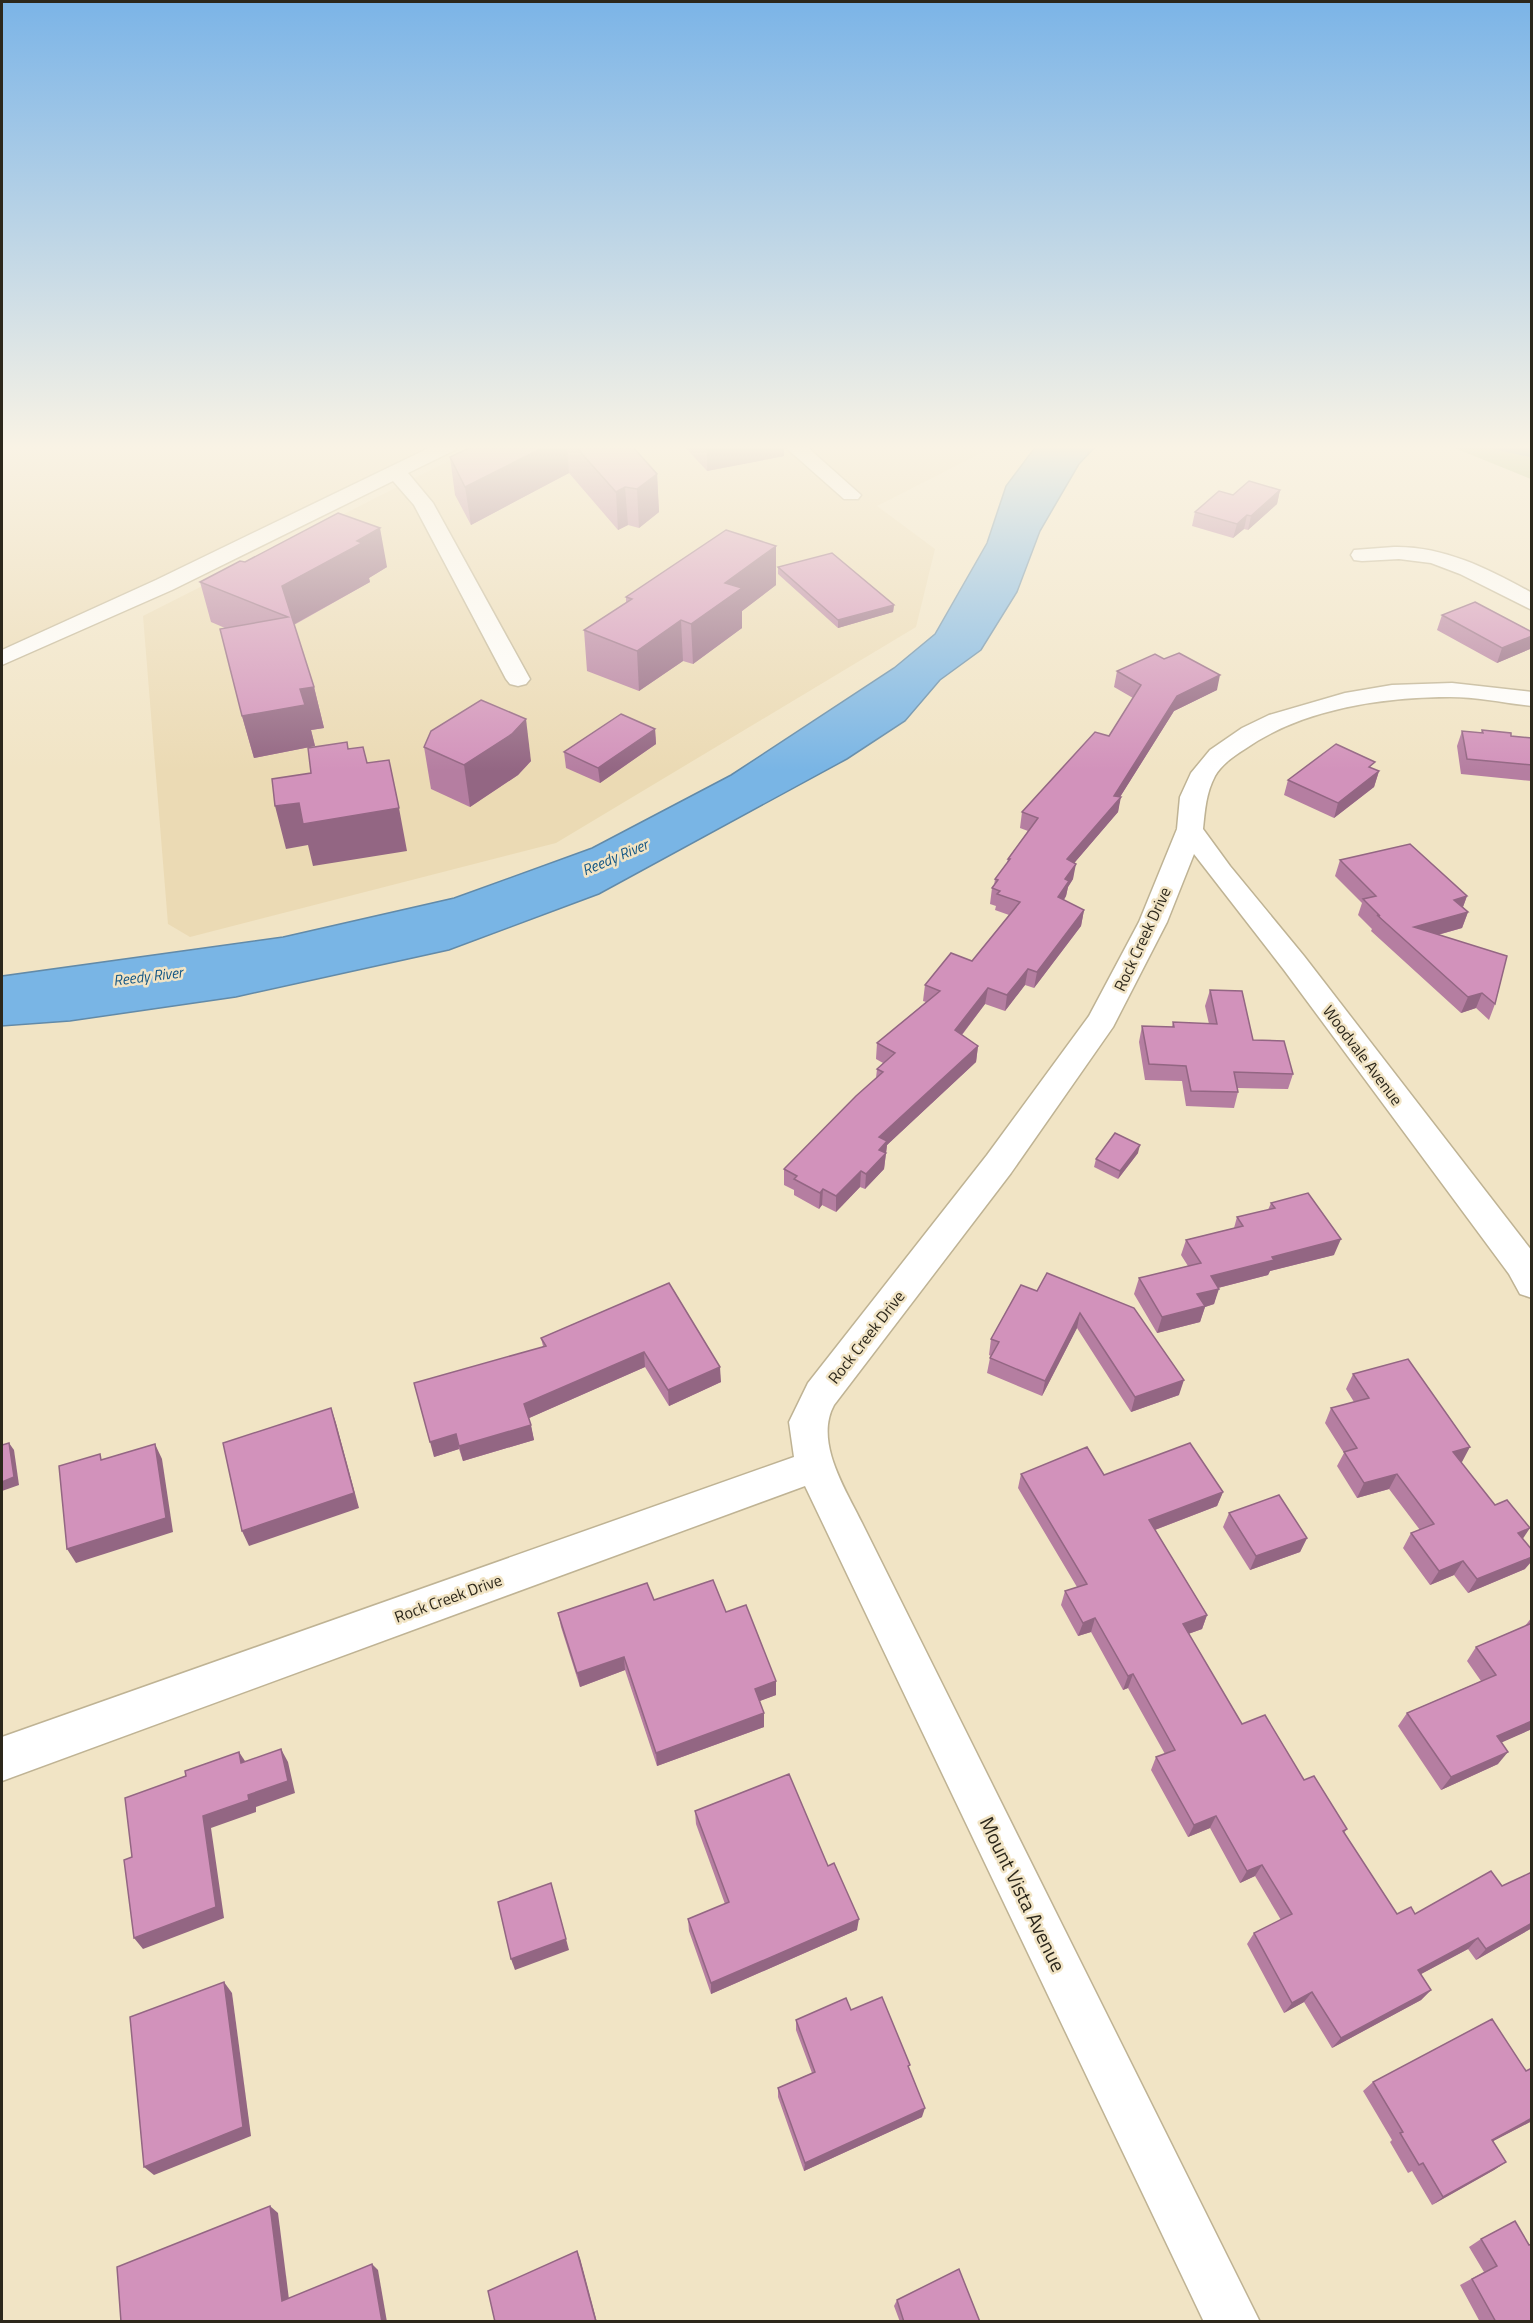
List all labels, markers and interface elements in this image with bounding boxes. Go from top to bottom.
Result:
water label: Reedy River [578,832,654,881]
street label: Rock Creek Drive [1107,883,1177,995]
water label: Reedy River [112,960,186,992]
street label: Woodvale Avenue [1317,1000,1409,1110]
street label: Rock Creek Drive [822,1285,910,1389]
street label: Rock Creek Drive [391,1567,505,1629]
street label: Mount Vista Avenue [972,1811,1074,1977]

